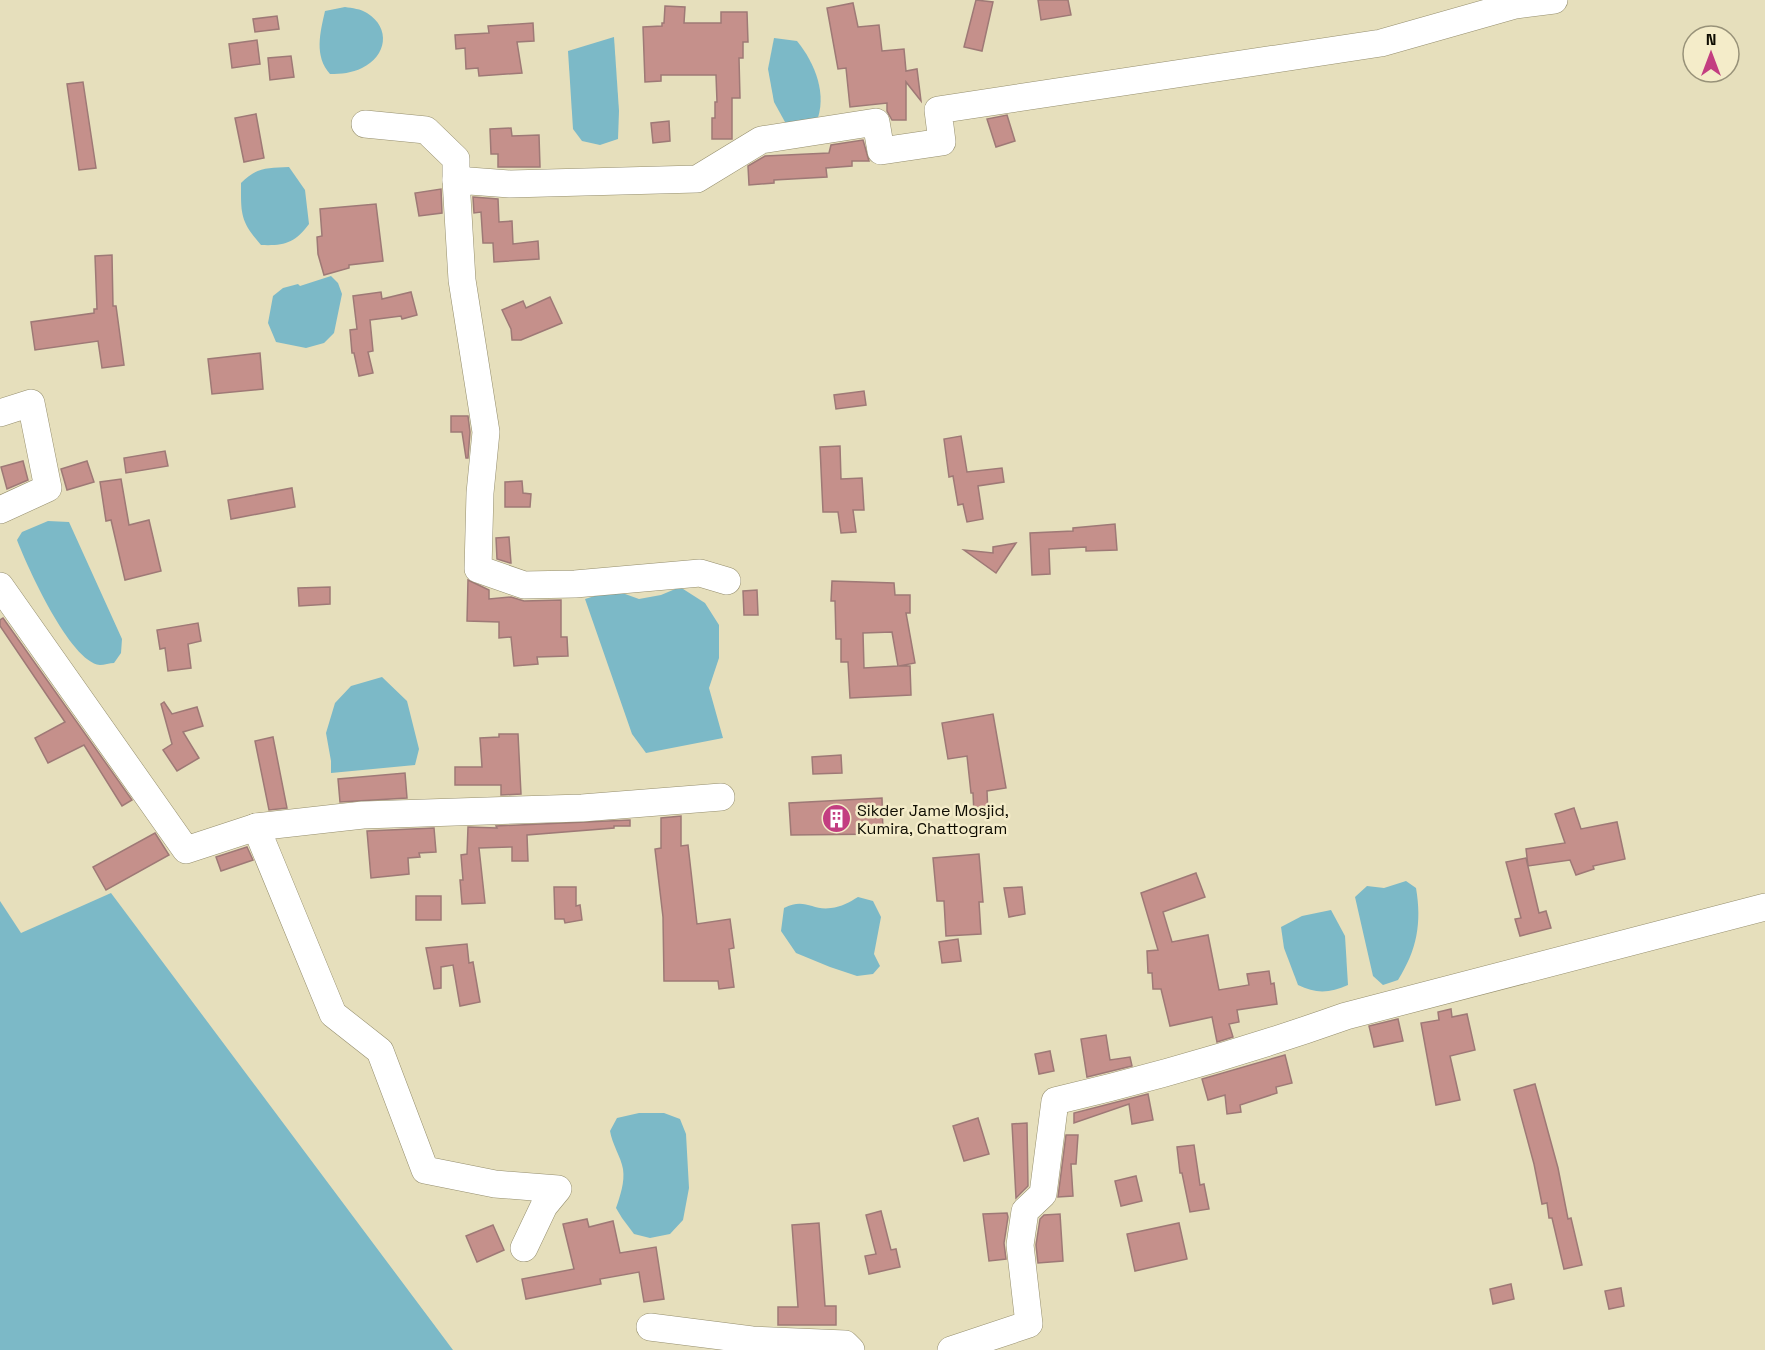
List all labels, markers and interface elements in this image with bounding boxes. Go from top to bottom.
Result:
north arrow [1681,24,1741,84]
text: N [1706,29,1716,50]
place label: Sikder Jame Mosjid, Kumira, Chattogram [857,800,1009,839]
building icon: Sikder Jame Mosjid, Kumira, Chattogram [820,803,852,835]

